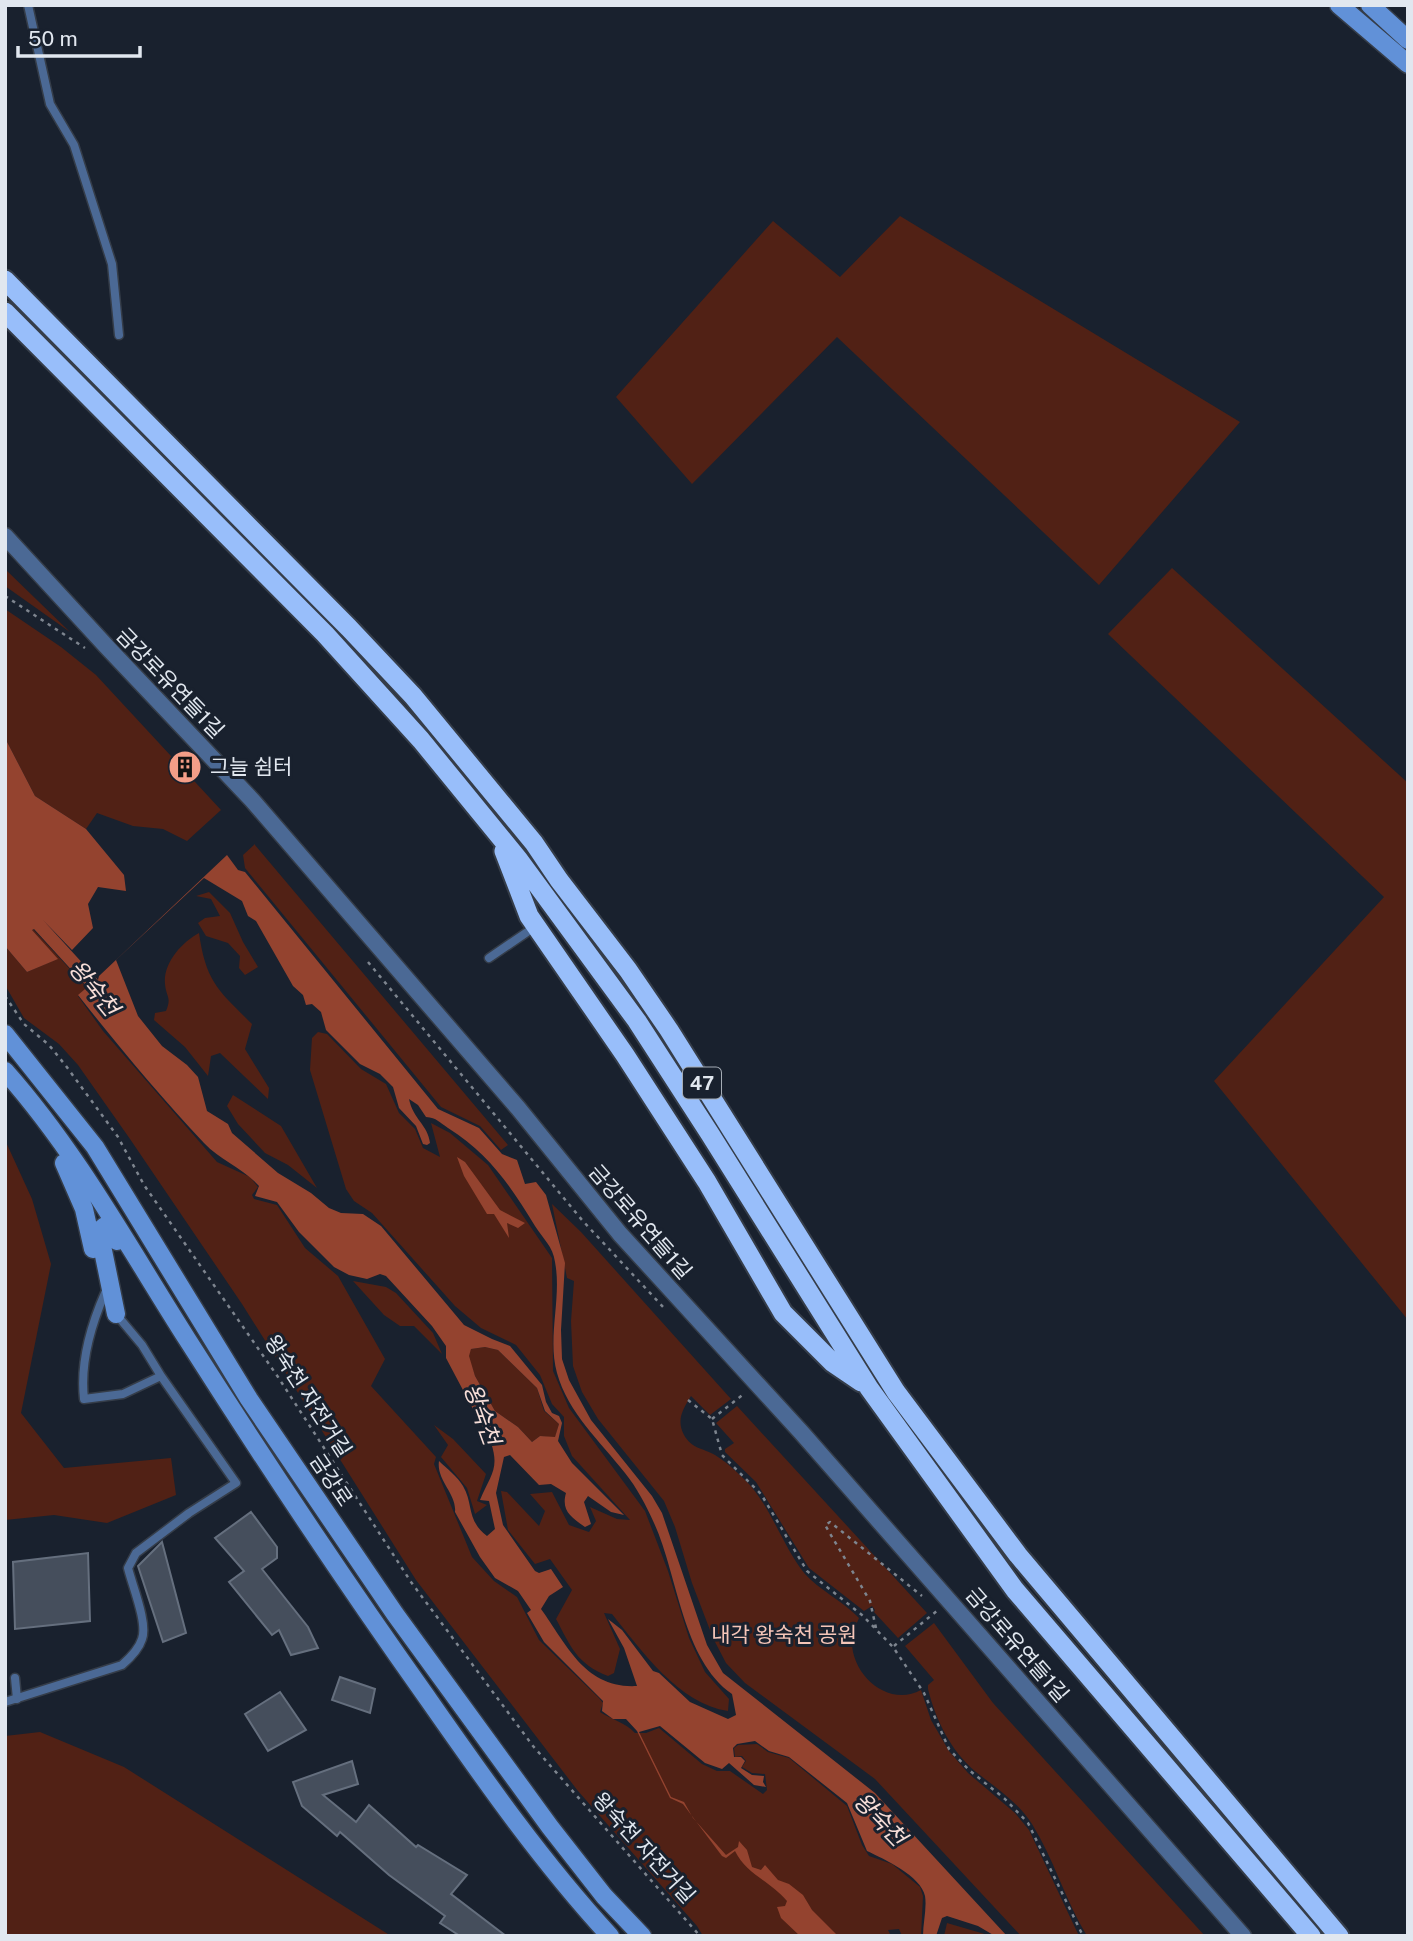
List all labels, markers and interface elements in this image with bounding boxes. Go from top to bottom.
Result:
scale bar [18,14,140,58]
text: 50 m [28,26,78,51]
street label: 금강로유연들1길 [111,622,229,743]
building icon: 그늘 쉼터 [166,748,204,786]
place label: 그늘 쉼터 [210,754,292,779]
water label: 왕숙천 [64,955,127,1023]
road number: 47 [683,1068,721,1098]
street label: 금강로유연들1길 [584,1159,697,1284]
street label: 왕숙천 자전거길 [260,1330,357,1461]
water label: 왕숙천 [459,1379,507,1451]
street label: 금강로 [305,1449,358,1511]
street label: 금강로유연들1길 [961,1582,1074,1707]
park label: 내각 왕숙천 공원 [711,1622,857,1647]
water label: 왕숙천 [849,1786,914,1853]
street label: 왕숙천 자전거길 [588,1787,701,1908]

